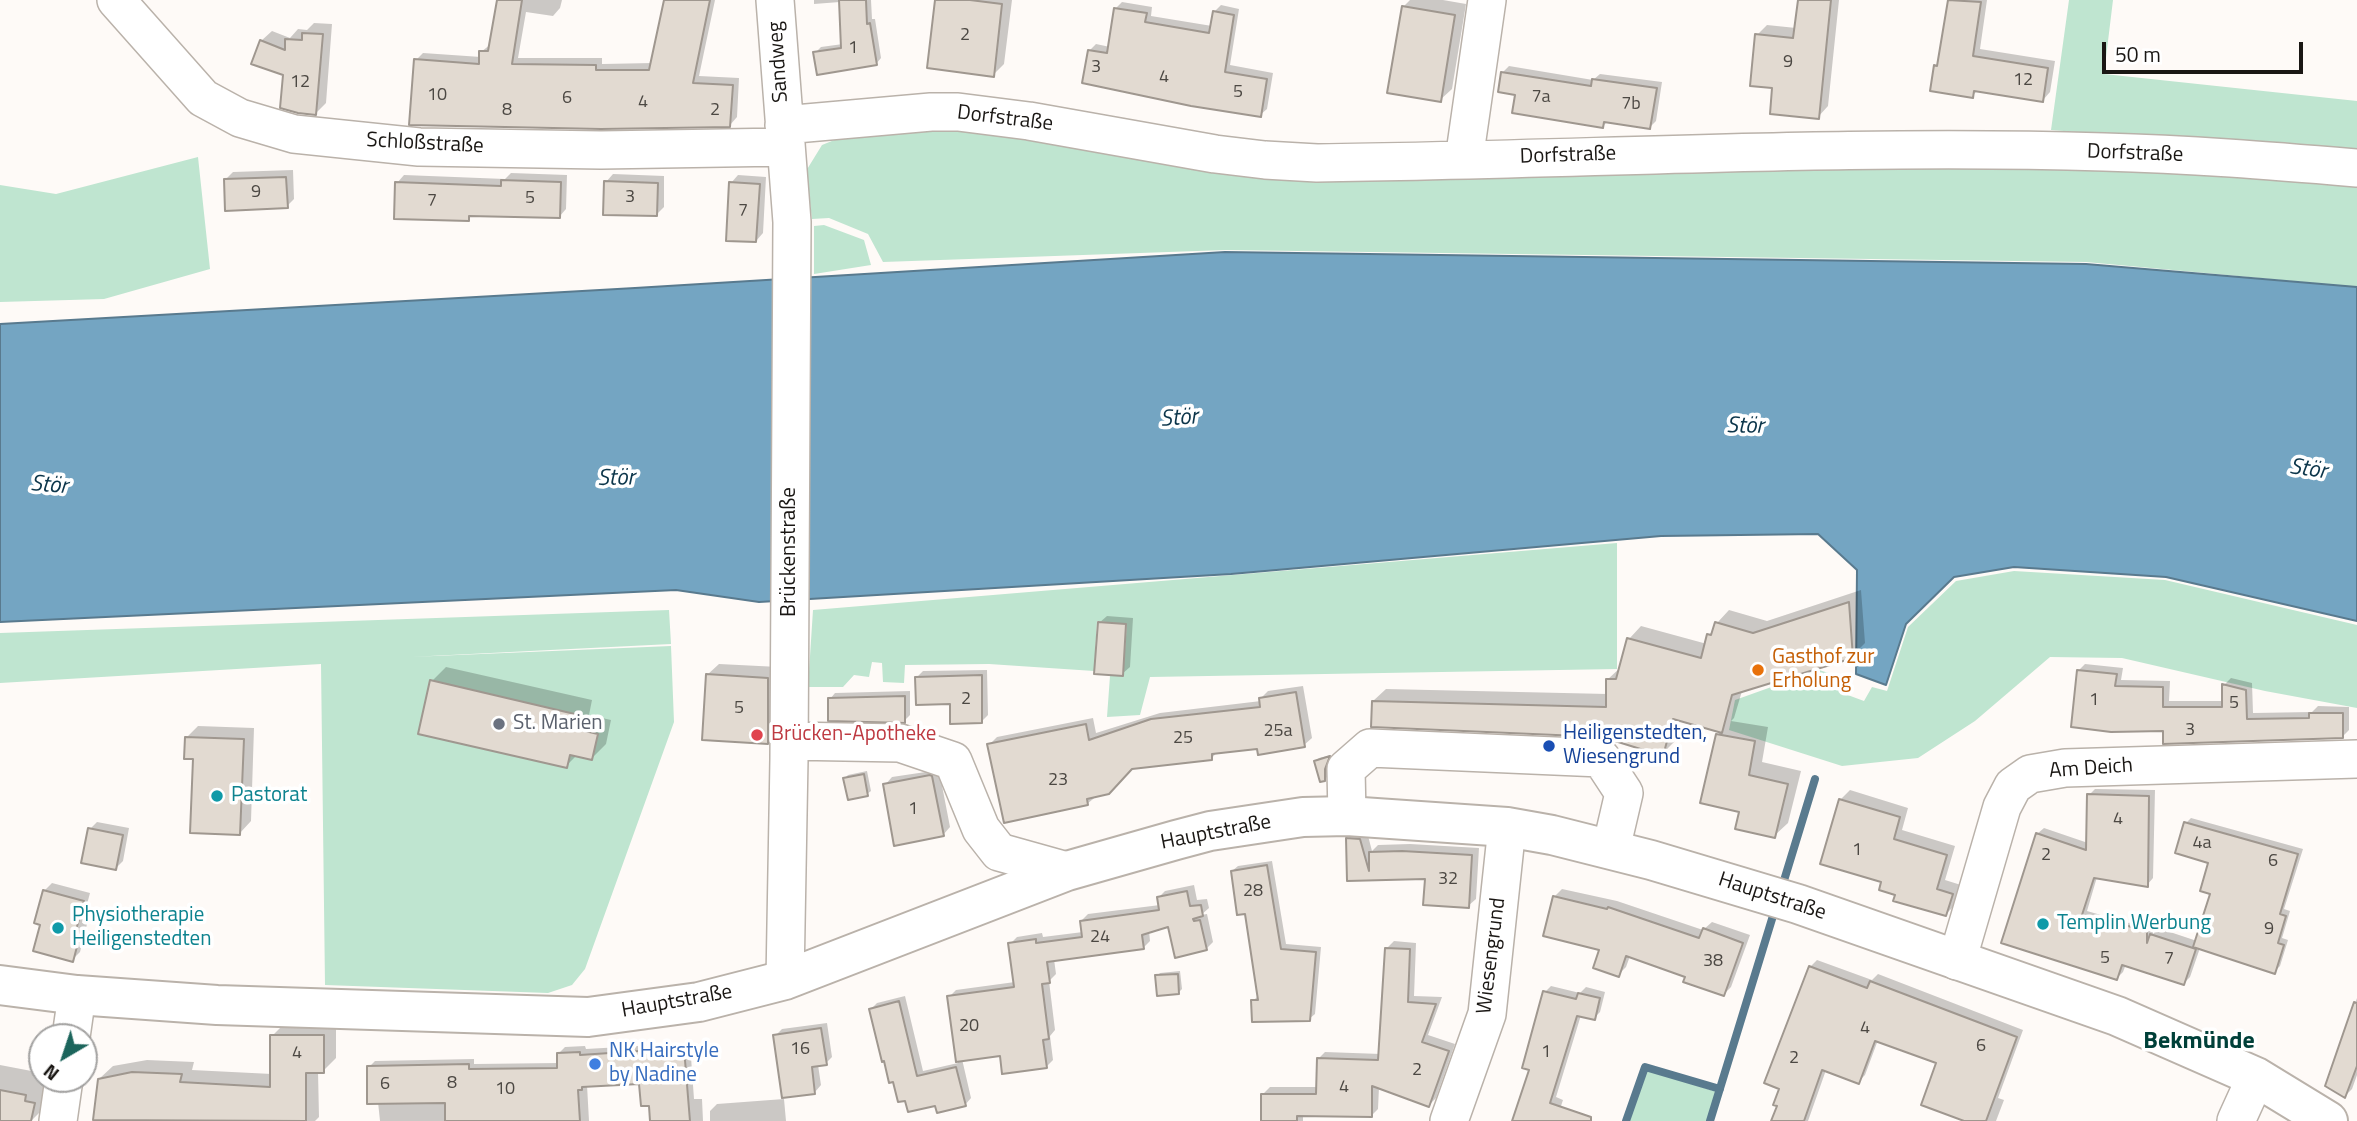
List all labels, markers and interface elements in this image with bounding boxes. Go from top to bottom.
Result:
street label: Sandweg [764,20,794,104]
house number: 2 [960,25,970,47]
scale bar [2105,28,2306,72]
house number: 1 [848,38,858,60]
text: 50 m [2115,38,2161,70]
house number: 9 [1783,52,1793,74]
house number: 3 [1091,57,1101,79]
house number: 4 [1159,67,1169,89]
house number: 12 [2013,70,2033,92]
house number: 12 [290,72,310,94]
house number: 5 [1233,82,1243,104]
house number: 10 [427,85,447,107]
house number: 7a [1531,87,1551,109]
house number: 6 [562,88,572,110]
house number: 4 [638,92,648,114]
house number: 7b [1621,94,1641,116]
house number: 8 [502,100,512,122]
house number: 2 [710,100,720,122]
street label: Dorfstraße [956,101,1054,137]
street label: Schloßstraße [366,128,484,160]
street label: Dorfstraße [2086,140,2184,168]
street label: Dorfstraße [1519,142,1617,170]
house number: 9 [251,182,261,204]
house number: 3 [625,187,635,209]
house number: 5 [525,188,535,210]
house number: 7 [427,191,437,213]
house number: 7 [738,201,748,223]
water label: Stör [1159,404,1199,434]
water label: Stör [1726,413,1764,441]
water label: Stör [2288,454,2328,486]
water label: Stör [597,465,635,493]
water label: Stör [29,471,69,501]
street label: Brückenstraße [777,487,803,617]
place label: Gasthof zur Erholung [1772,645,1875,695]
marker: Gasthof zur Erholung [1750,662,1766,678]
house number: 2 [961,689,971,711]
house number: 1 [2089,690,2099,712]
house number: 5 [2229,693,2239,715]
house number: 5 [734,698,744,720]
place label: St. Marien [513,711,603,737]
marker: St. Marien [491,716,507,732]
house number: 3 [2185,720,2195,742]
house number: 25a [1263,721,1293,743]
place label: Heiligenstedten, Wiesengrund [1563,721,1707,771]
place label: Brücken-Apotheke [771,722,936,748]
marker: Brücken-Apotheke [749,727,765,743]
house number: 25 [1173,728,1193,750]
marker: Heiligenstedten, Wiesengrund [1541,738,1557,754]
street label: Am Deich [2048,754,2134,784]
house number: 23 [1048,770,1068,792]
place label: Pastorat [231,783,307,809]
marker: Pastorat [209,788,225,804]
house number: 1 [908,799,918,821]
house number: 4 [2113,809,2123,831]
street label: Hauptstraße [1159,810,1273,856]
house number: 4a [2192,833,2212,855]
house number: 1 [1852,840,1862,862]
house number: 2 [2041,845,2051,867]
house number: 6 [2268,851,2278,873]
street label: Hauptstraße [1715,868,1829,926]
house number: 32 [1438,869,1458,891]
house number: 28 [1243,881,1263,903]
street label: Wiesengrund [1472,896,1512,1016]
place label: Physiotherapie Heiligenstedten [72,903,212,953]
place label: Templin Werbung [2057,911,2211,937]
marker: Templin Werbung [2035,916,2051,932]
house number: 9 [2264,919,2274,941]
marker: Physiotherapie Heiligenstedten [50,920,66,936]
house number: 24 [1090,927,1110,949]
house number: 5 [2100,948,2110,970]
house number: 7 [2164,949,2174,971]
house number: 38 [1703,951,1723,973]
street label: Hauptstraße [620,980,734,1024]
house number: 20 [959,1016,979,1038]
house number: 4 [1860,1018,1870,1040]
north arrow [28,1023,98,1093]
district label: Bekmünde [2143,1028,2255,1056]
house number: 6 [1976,1036,1986,1058]
place label: NK Hairstyle by Nadine [609,1039,719,1089]
house number: 16 [790,1039,810,1061]
house number: 1 [1541,1042,1551,1064]
house number: 4 [292,1043,302,1065]
house number: 2 [1789,1048,1799,1070]
marker: NK Hairstyle by Nadine [587,1056,603,1072]
text: N [36,1058,65,1089]
house number: 2 [1412,1060,1422,1082]
house number: 8 [447,1073,457,1095]
house number: 6 [380,1074,390,1096]
house number: 4 [1339,1077,1349,1099]
house number: 10 [495,1079,515,1101]

